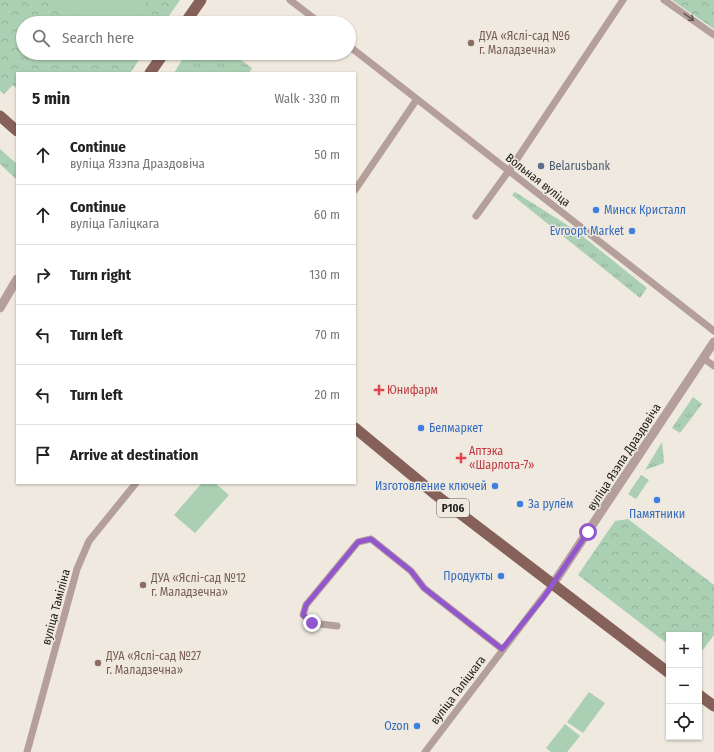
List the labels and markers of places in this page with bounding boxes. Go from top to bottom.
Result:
place label: ДУА «Яслі-сад №6 г. Маладзечна» [478,29,570,57]
marker: ДУА «Яслі-сад №6 г. Маладзечна» [466,38,476,48]
place label: Belarusbank [549,159,611,173]
marker: Belarusbank [536,161,546,171]
place label: Минск Кристалл [604,203,686,217]
marker: Минск Кристалл [591,205,601,215]
place label: Evroopt Market [550,224,624,238]
marker: Evroopt Market [627,226,637,236]
place label: Юнифарм [387,383,438,397]
marker: Юнифарм [374,385,384,395]
place label: Белмаркет [429,421,483,435]
marker: Белмаркет [416,423,426,433]
place label: Аптэка «Шарлота-7» [469,444,535,472]
marker: Аптэка «Шарлота-7» [456,453,466,463]
place label: Изготовление ключей [375,479,487,493]
marker: Изготовление ключей [490,481,500,491]
marker: Памятники [652,495,662,505]
place label: За рулём [528,497,573,511]
marker: За рулём [515,499,525,509]
place label: Памятники [629,507,685,521]
place label: Продукты [443,569,493,583]
place label: ДУА «Яслі-сад №12 г. Маладзечна» [150,571,246,599]
marker: Продукты [496,571,506,581]
marker: ДУА «Яслі-сад №12 г. Маладзечна» [138,580,148,590]
place label: ДУА «Яслі-сад №27 г. Маладзечна» [105,649,201,677]
marker: ДУА «Яслі-сад №27 г. Маладзечна» [93,658,103,668]
place label: Ozon [384,719,409,733]
marker: Ozon [412,721,422,731]

